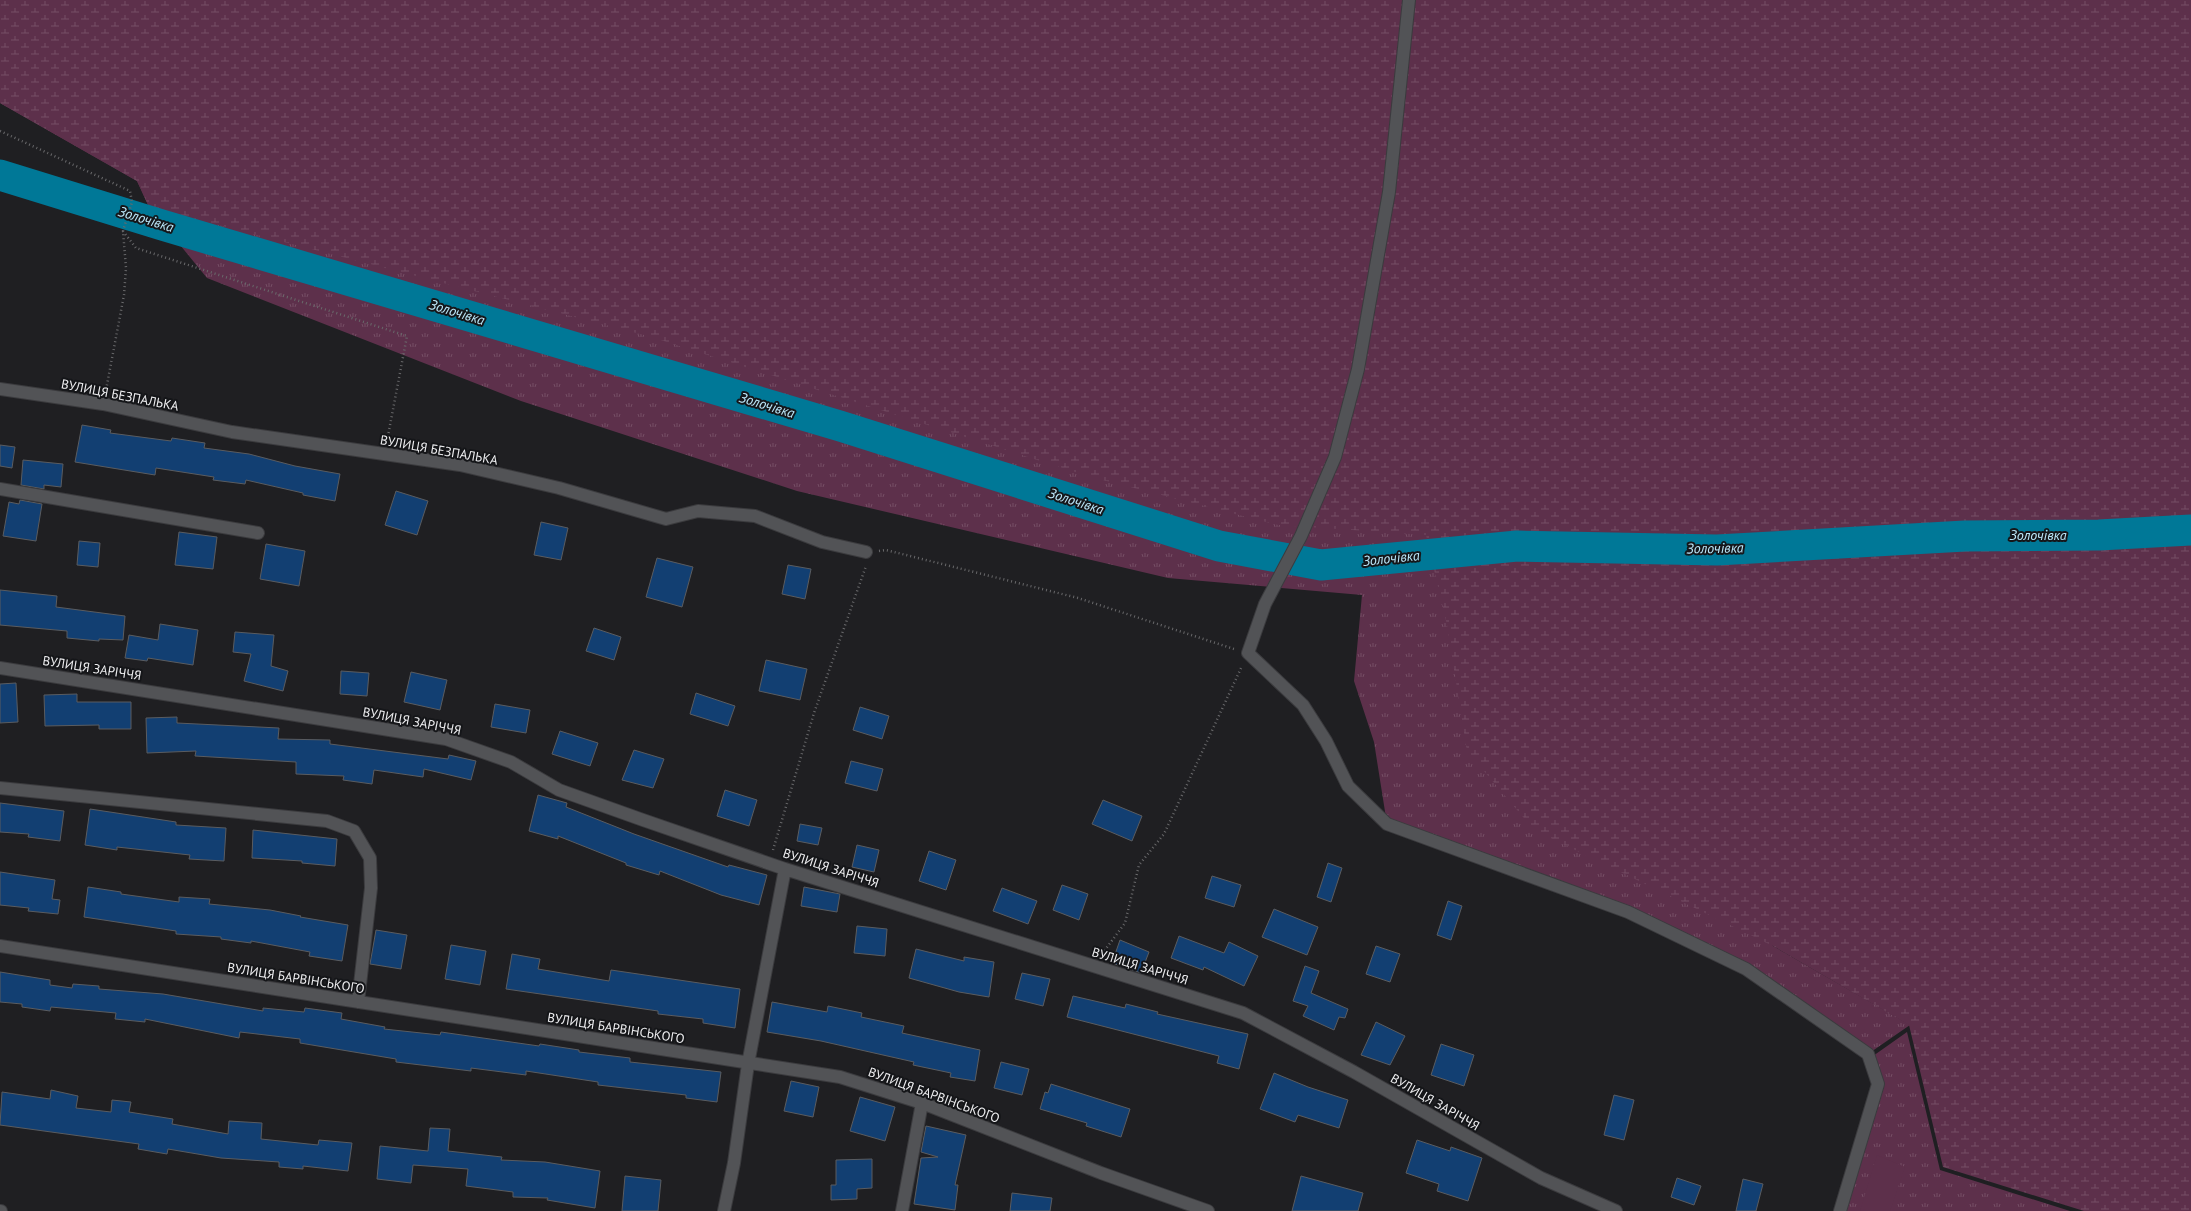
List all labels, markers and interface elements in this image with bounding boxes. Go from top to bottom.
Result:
water label: Золочівка [116,202,176,236]
water label: Золочівка [427,295,487,329]
street label: ВУЛИЦЯ БЕЗПАЛЬКА [60,375,181,415]
water label: Золочівка [737,388,797,422]
street label: ВУЛИЦЯ БЕЗПАЛЬКА [379,431,500,469]
water label: Золочівка [1046,484,1106,518]
water label: Золочівка [2009,526,2067,544]
water label: Золочівка [1686,538,1744,557]
water label: Золочівка [1362,546,1421,570]
street label: ВУЛИЦЯ ЗАРІЧЧЯ [41,652,143,684]
street label: ВУЛИЦЯ ЗАРІЧЧЯ [361,703,463,739]
street label: ВУЛИЦЯ ЗАРІЧЧЯ [781,844,881,892]
street label: ВУЛИЦЯ ЗАРІЧЧЯ [1090,943,1190,989]
street label: ВУЛИЦЯ БАРВІНСЬКОГО [226,959,366,997]
street label: ВУЛИЦЯ БАРВІНСЬКОГО [546,1009,686,1047]
street label: ВУЛИЦЯ БАРВІНСЬКОГО [866,1063,1002,1127]
street label: ВУЛИЦЯ ЗАРІЧЧЯ [1387,1070,1483,1134]

